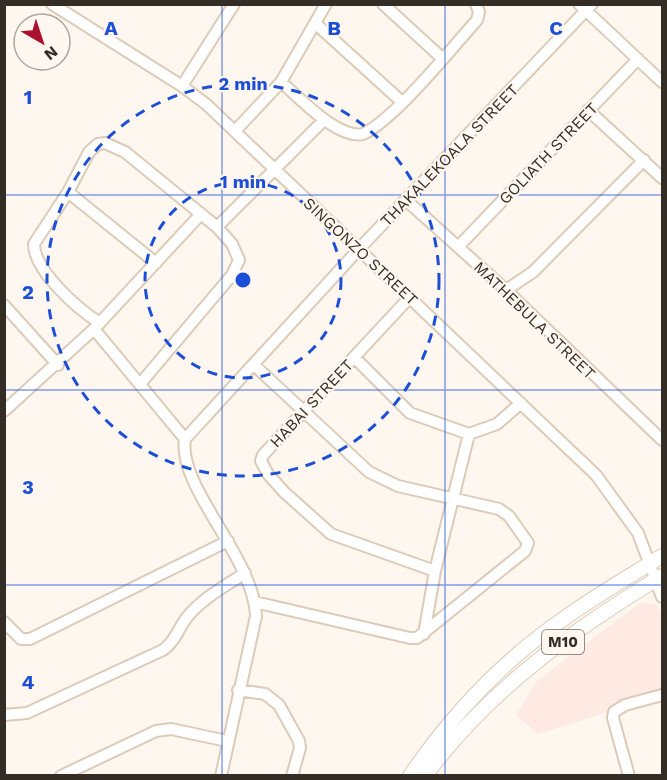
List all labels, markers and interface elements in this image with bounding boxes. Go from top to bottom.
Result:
north arrow [12,12,72,72]
text: A [104,16,118,40]
text: B [327,16,341,40]
text: C [549,16,563,40]
text: N [41,42,62,64]
text: 2 min [218,73,268,94]
street label: THAKALEKOALA STREET [376,80,522,230]
text: 1 [24,85,32,109]
street label: GOLIATH STREET [495,98,602,208]
text: 1 min [220,171,266,192]
street label: SINGONZO STREET [300,193,422,310]
street label: MATHEBULA STREET [470,258,600,383]
centre of rings [233,270,253,290]
text: 2 [22,280,34,304]
street label: HABAI STREET [266,355,357,451]
text: 3 [22,475,34,499]
road number: M10 [542,630,584,654]
text: 4 [22,670,35,694]

